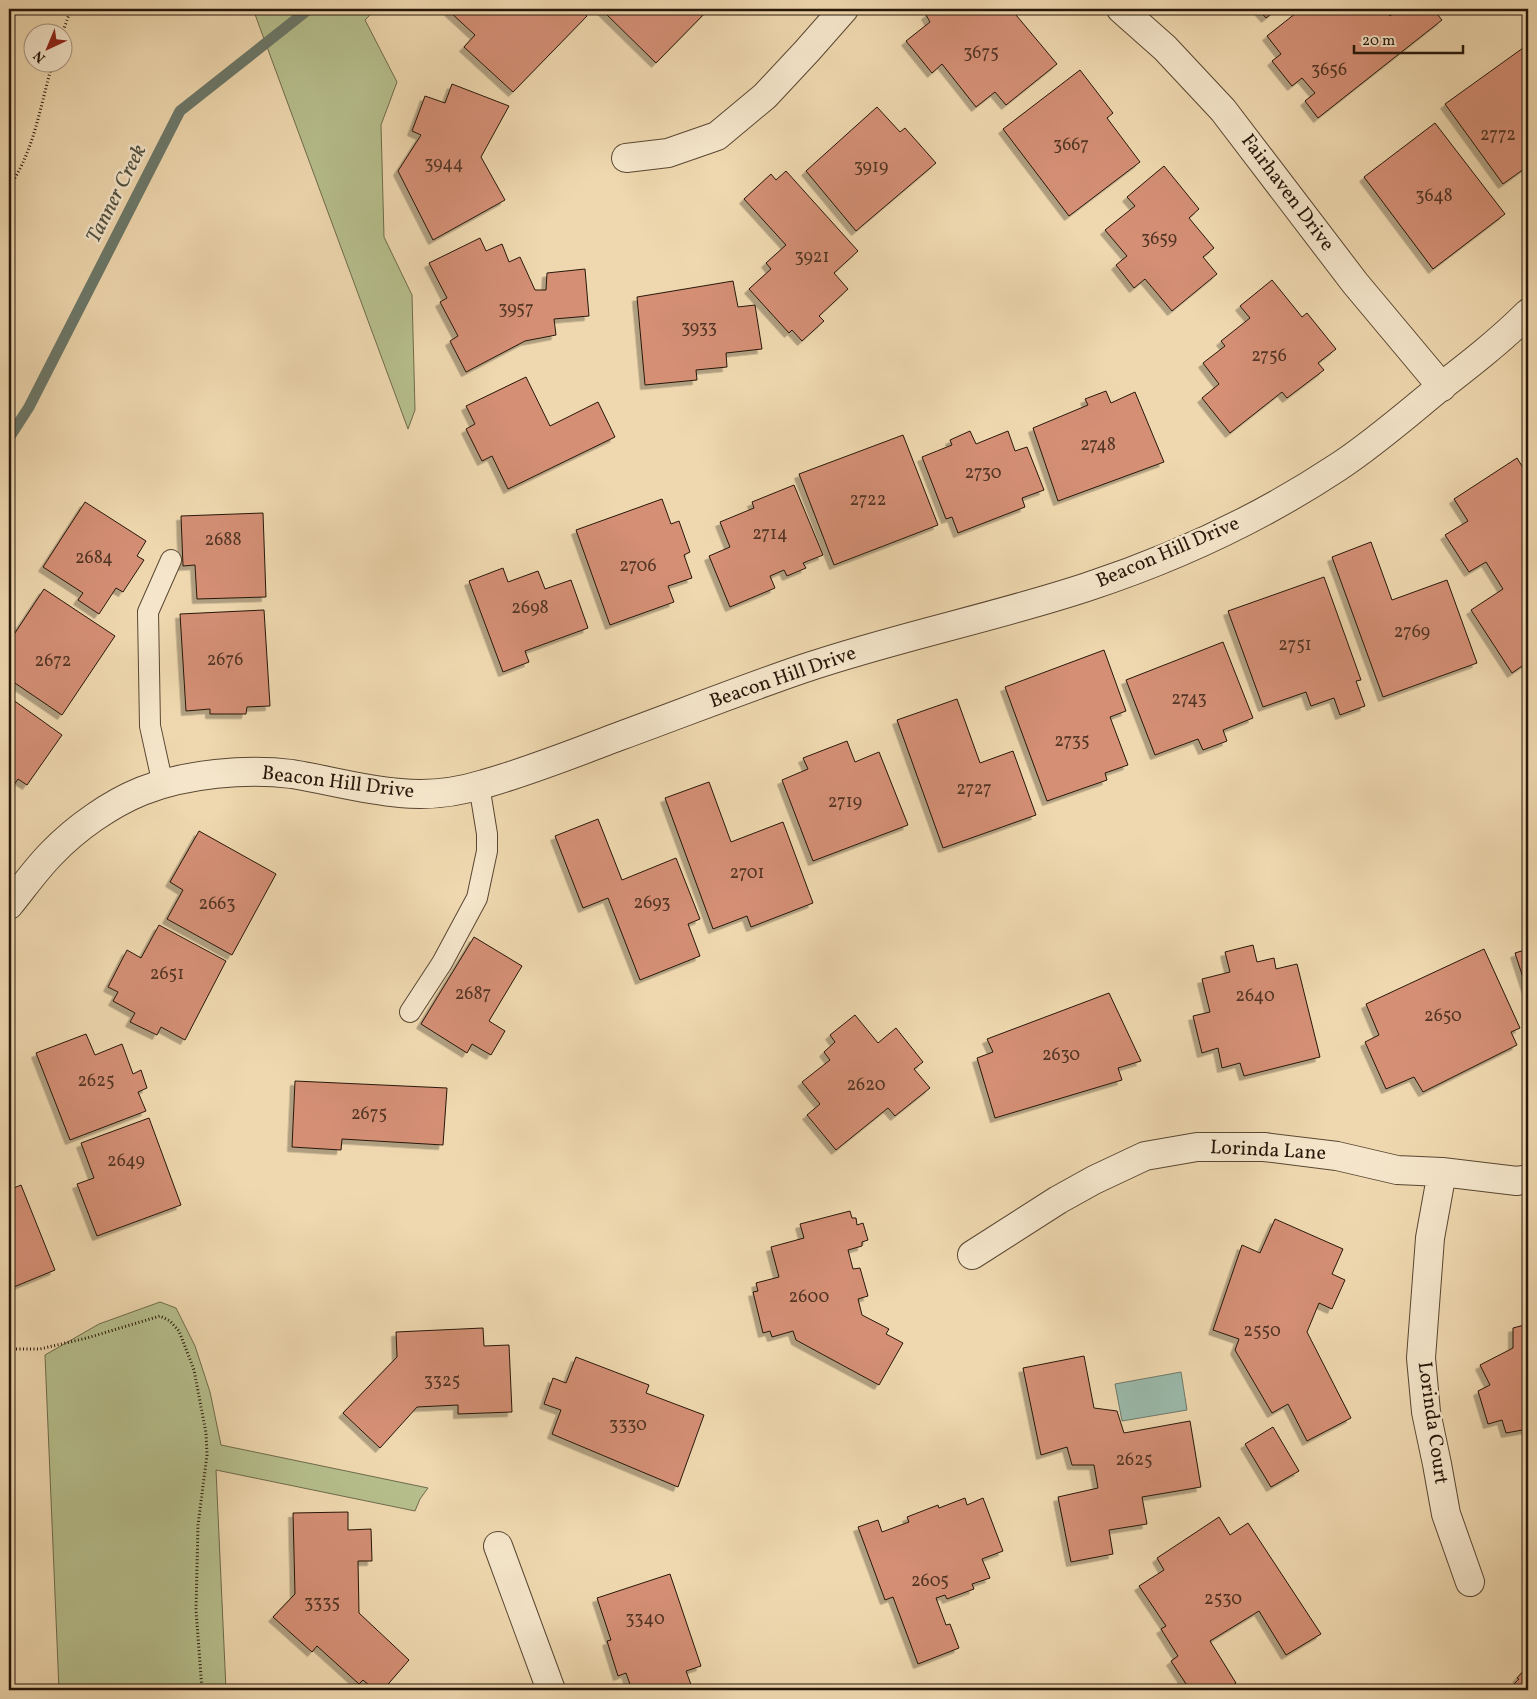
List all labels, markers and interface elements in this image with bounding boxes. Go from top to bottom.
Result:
north arrow [22,22,72,72]
scale bar [1354,22,1463,54]
text: 20 m [1362,31,1395,52]
house number: 3675 [963,41,999,66]
text: N [30,46,50,67]
house number: 3656 [1311,58,1347,83]
house number: 2772 [1480,123,1516,148]
street label: Fairhaven Drive [1234,128,1340,258]
house number: 3667 [1053,133,1089,158]
water label: Tanner Creek [80,139,154,248]
house number: 3944 [424,152,464,177]
house number: 3919 [854,155,888,180]
house number: 3648 [1415,184,1453,209]
house number: 3659 [1141,227,1177,252]
house number: 3921 [795,245,829,270]
house number: 3957 [498,297,534,322]
house number: 3933 [681,316,717,341]
house number: 2756 [1251,344,1287,369]
house number: 2748 [1080,433,1116,458]
house number: 2730 [964,461,1002,486]
house number: 2722 [850,488,886,513]
street label: Beacon Hill Drive [1092,510,1244,596]
house number: 2714 [752,522,788,547]
house number: 2688 [204,528,242,553]
house number: 2684 [75,546,113,571]
house number: 2706 [619,554,657,579]
house number: 2698 [511,596,549,621]
house number: 2769 [1394,620,1430,645]
house number: 2751 [1278,633,1312,658]
street label: Beacon Hill Drive [706,640,860,716]
house number: 2676 [207,648,243,673]
house number: 2672 [35,649,71,674]
house number: 2743 [1171,687,1207,712]
house number: 2735 [1054,729,1090,754]
street label: Beacon Hill Drive [260,760,416,806]
house number: 2727 [956,777,992,802]
house number: 2719 [828,790,862,815]
house number: 2701 [729,861,765,886]
house number: 2693 [634,891,671,916]
house number: 2663 [199,892,235,917]
house number: 2651 [150,962,184,987]
house number: 2687 [455,982,491,1007]
house number: 2640 [1235,984,1275,1009]
house number: 2650 [1424,1004,1462,1029]
house number: 2630 [1042,1043,1080,1068]
house number: 2625 [77,1069,115,1094]
house number: 2620 [846,1073,886,1098]
house number: 2675 [351,1102,387,1127]
street label: Lorinda Lane [1209,1134,1327,1168]
house number: 2649 [107,1149,145,1174]
house number: 2600 [789,1285,830,1310]
house number: 2550 [1243,1319,1281,1344]
street label: Lorinda Court [1410,1360,1454,1486]
house number: 3325 [424,1369,460,1394]
house number: 3330 [609,1413,647,1438]
house number: 2625 [1115,1448,1153,1473]
house number: 2605 [911,1569,949,1594]
house number: 2530 [1204,1587,1242,1612]
house number: 3335 [304,1591,340,1616]
house number: 3340 [625,1607,665,1632]

